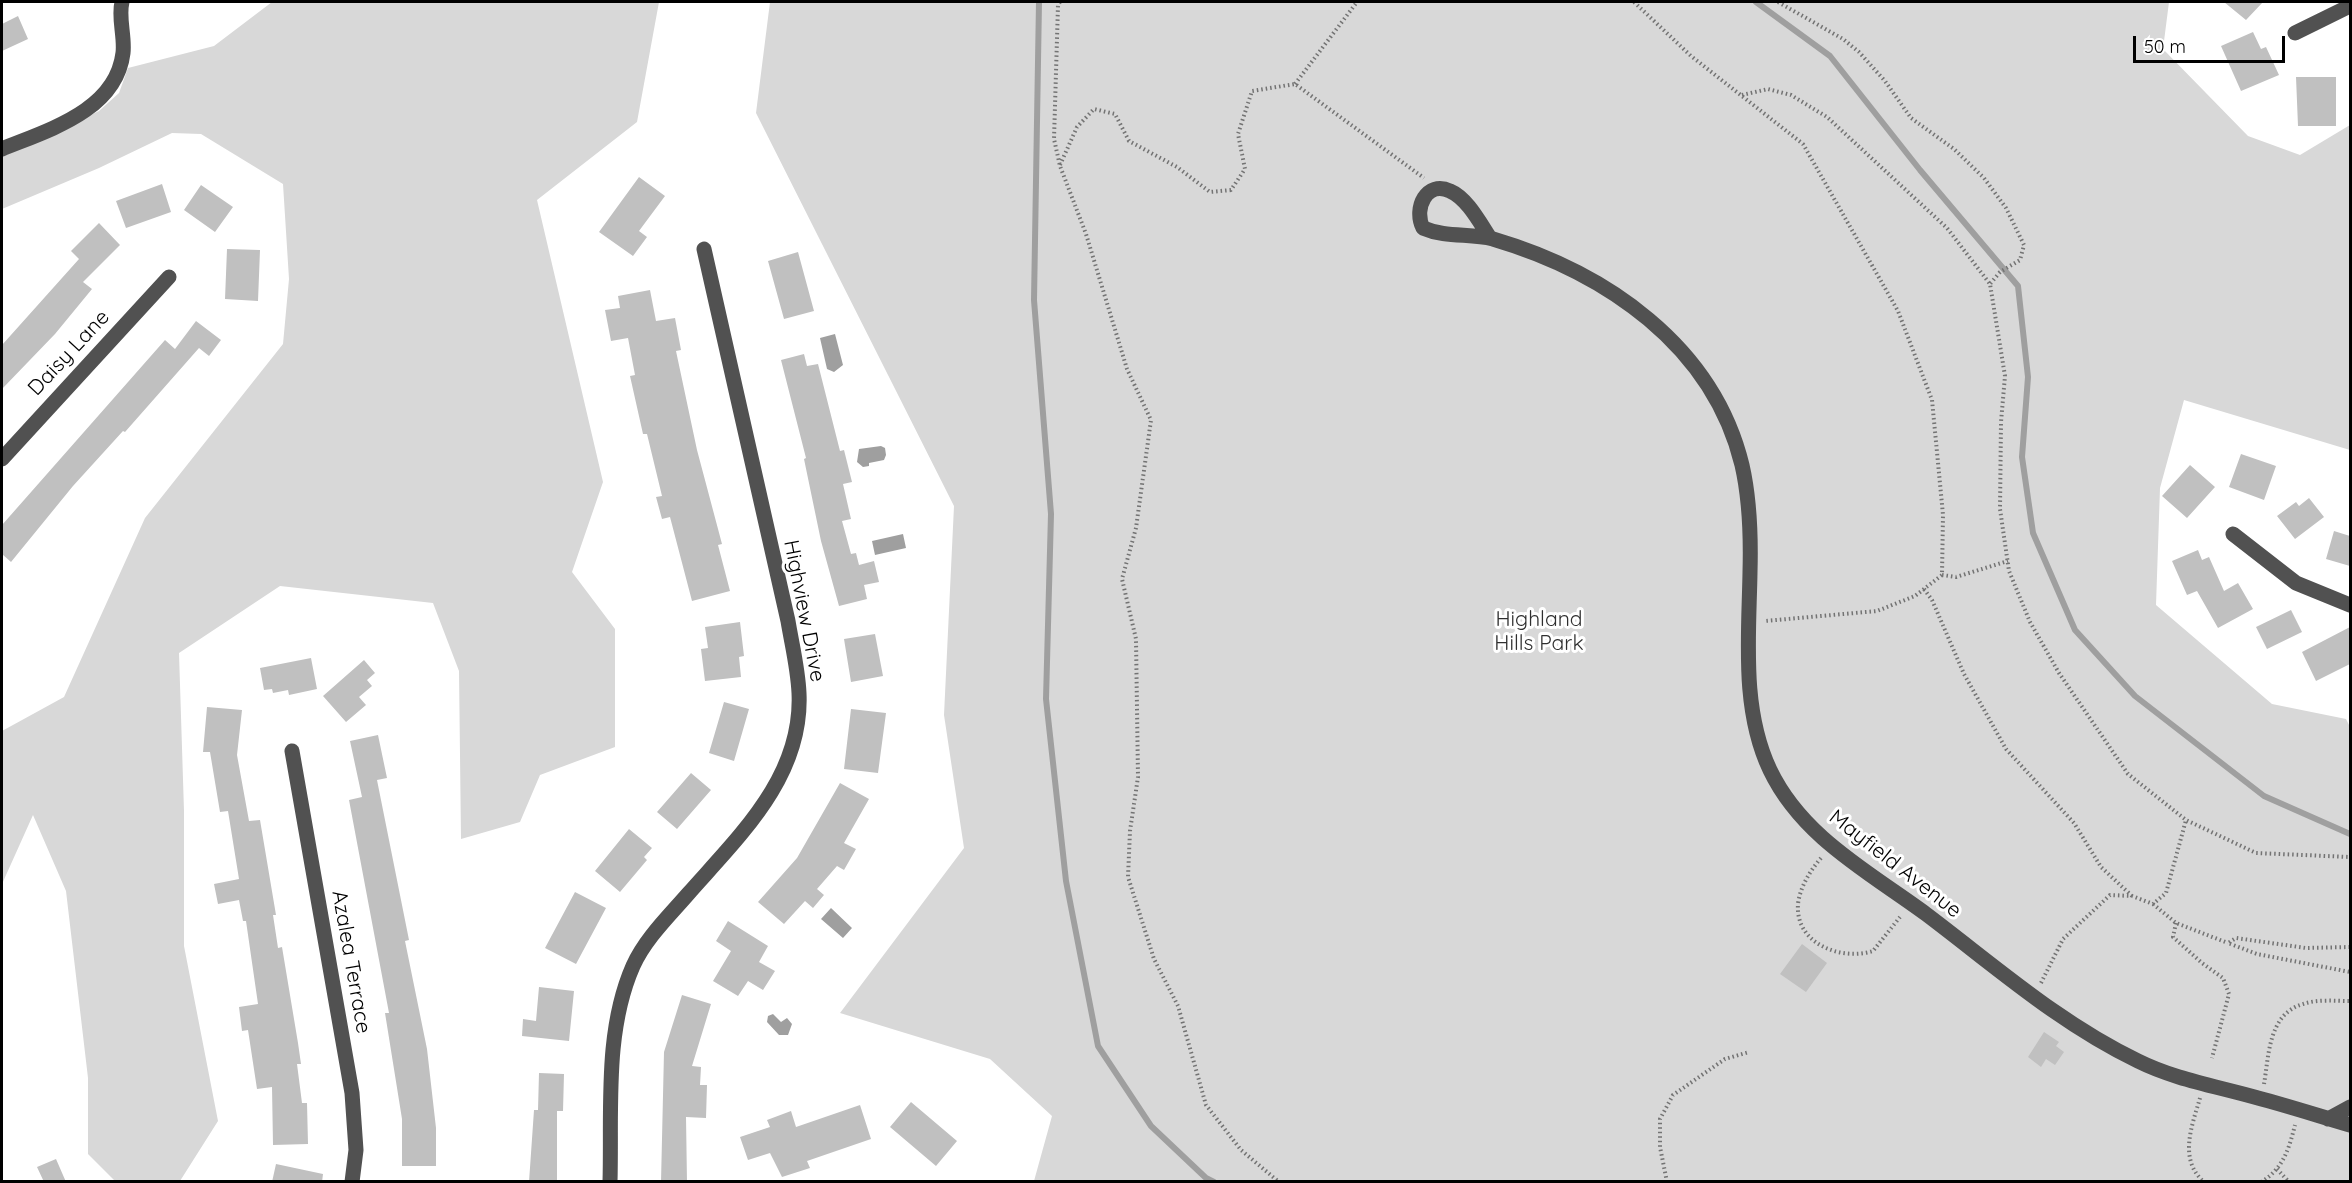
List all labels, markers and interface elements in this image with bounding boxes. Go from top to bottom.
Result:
scale bar [2136,24,2288,62]
text: 50 m [2144,35,2186,58]
street label: Daisy Lane [23,305,115,401]
street label: Highview Drive [778,538,830,684]
park label: Highland Hills Park [1494,607,1584,657]
street label: Mayfield Avenue [1824,805,1966,923]
street label: Azalea Terrace [326,889,376,1035]

